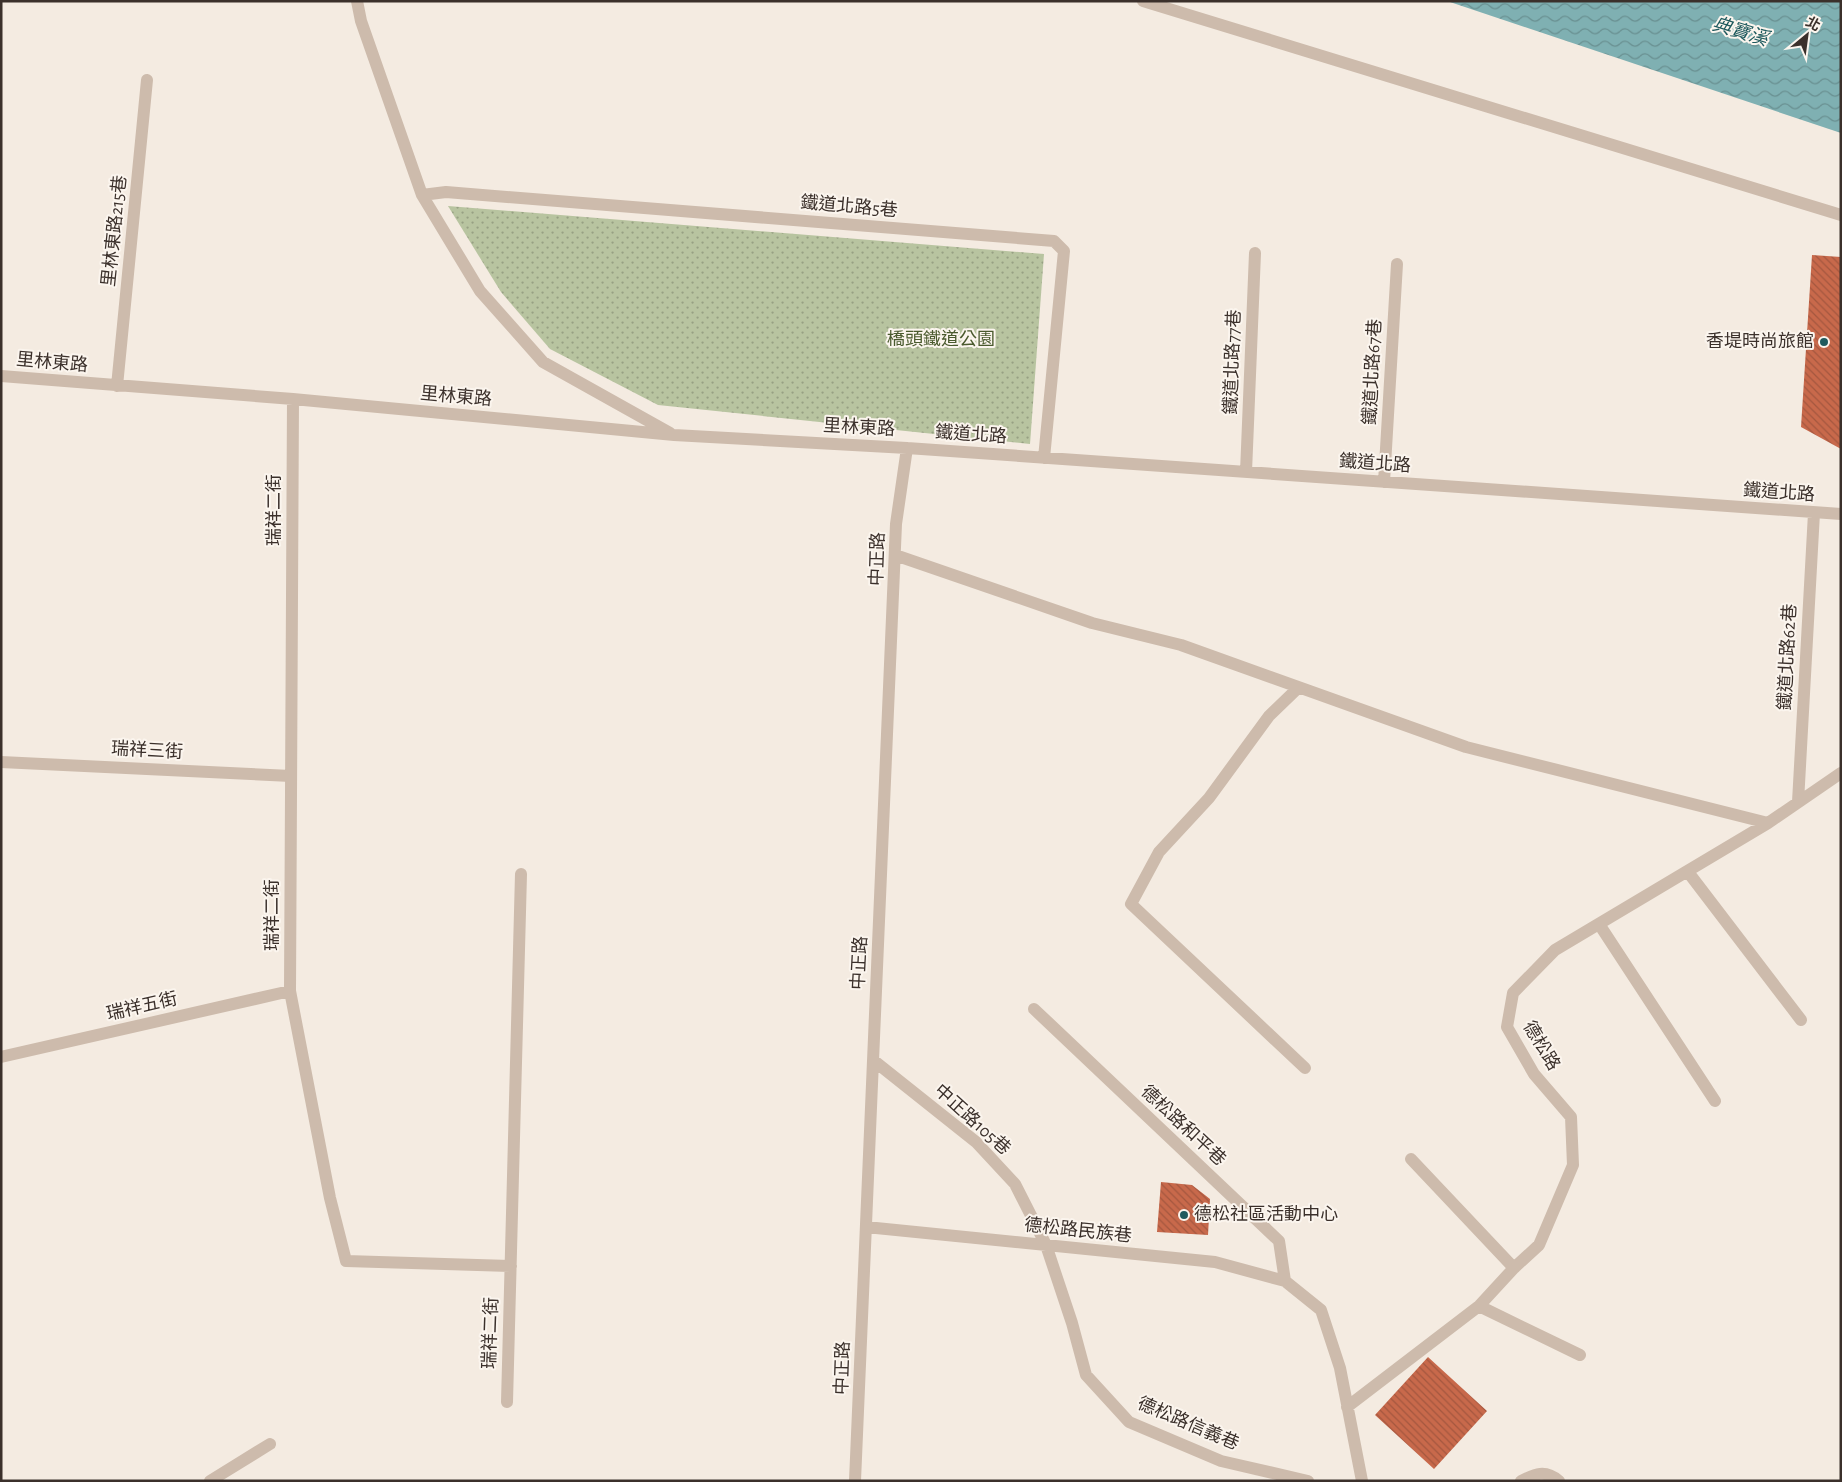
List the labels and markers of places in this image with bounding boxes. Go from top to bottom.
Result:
place label: 香堤時尚旅館 [1706,331,1814,351]
marker: 香堤時尚旅館 [1818,336,1830,348]
place label: 德松社區活動中心 [1194,1204,1338,1224]
marker: 德松社區活動中心 [1178,1209,1190,1221]

